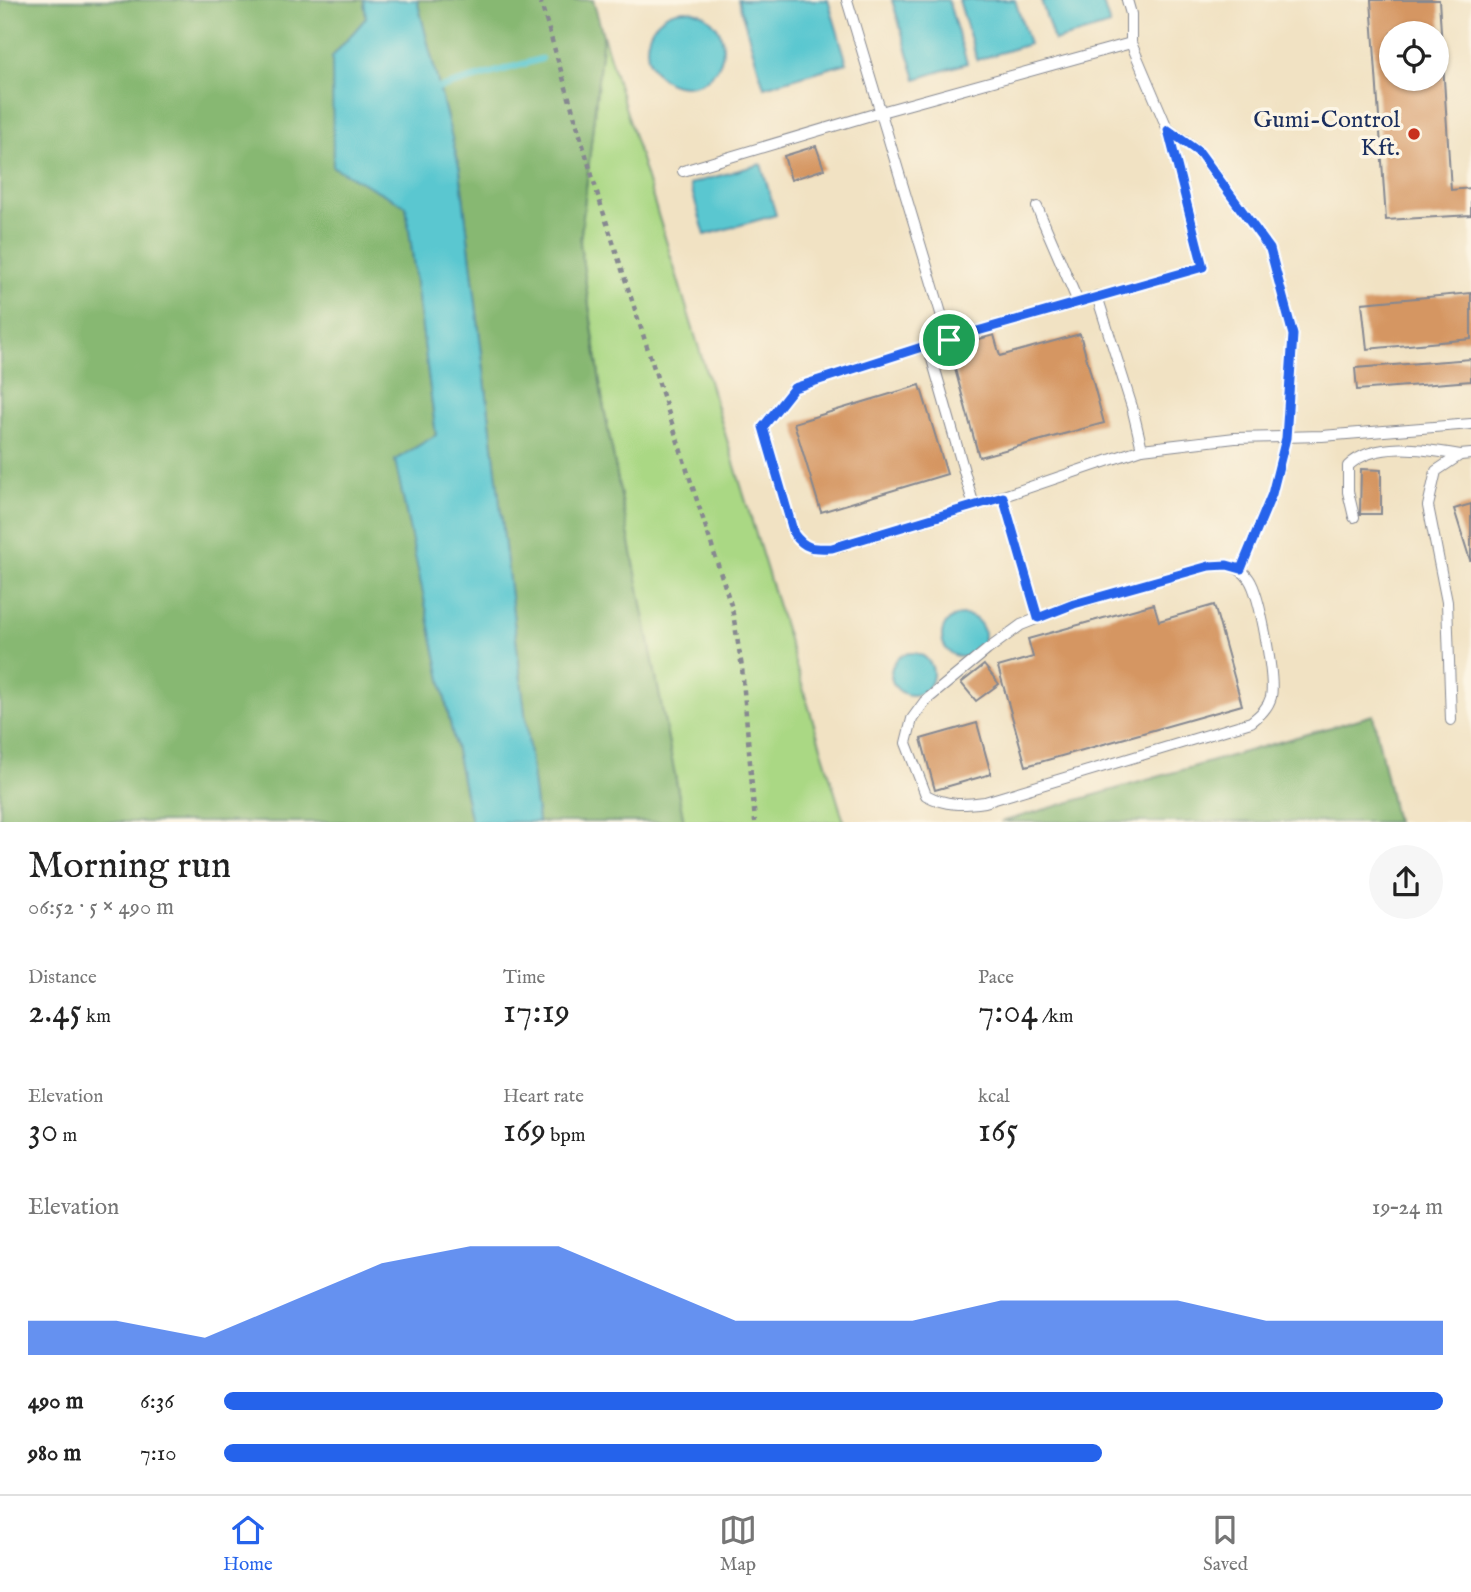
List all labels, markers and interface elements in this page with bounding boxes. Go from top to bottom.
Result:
map controls [1379,21,1449,91]
button: locate [1379,21,1449,91]
place label: Gumi-Control Kft. [1253,105,1400,164]
marker: Gumi-Control Kft. [1406,126,1422,142]
pin [919,310,979,370]
icon: arrive [930,321,968,359]
text: Morning run [28,843,231,891]
button: share [1369,845,1443,919]
text: 06:52 · 5 × 490 m [28,893,174,922]
text: Distance [28,966,97,990]
text: Time [503,966,545,990]
text: Pace [978,966,1014,990]
text: 2.45 [28,990,82,1035]
text: 17:19 [503,990,570,1035]
text: 7:04 [978,990,1038,1035]
text: km [82,1005,111,1029]
text: /km [1038,1005,1073,1029]
text: Elevation [28,1085,103,1109]
text: Heart rate [503,1085,584,1109]
text: kcal [978,1085,1010,1109]
text: 30 [28,1109,58,1154]
text: 169 [503,1109,546,1154]
text: 165 [978,1109,1019,1154]
text: m [58,1124,77,1148]
text: bpm [546,1124,585,1148]
text: Elevation [28,1193,119,1222]
text: 19–24 m [1372,1193,1443,1222]
text: 490 m [28,1387,83,1416]
text: 6:36 [140,1387,174,1416]
text: 980 m [28,1439,81,1468]
text: 7:10 [140,1439,177,1468]
tab: Home [223,1511,273,1577]
tab: Map [719,1511,757,1577]
tab: Saved [1203,1511,1248,1577]

